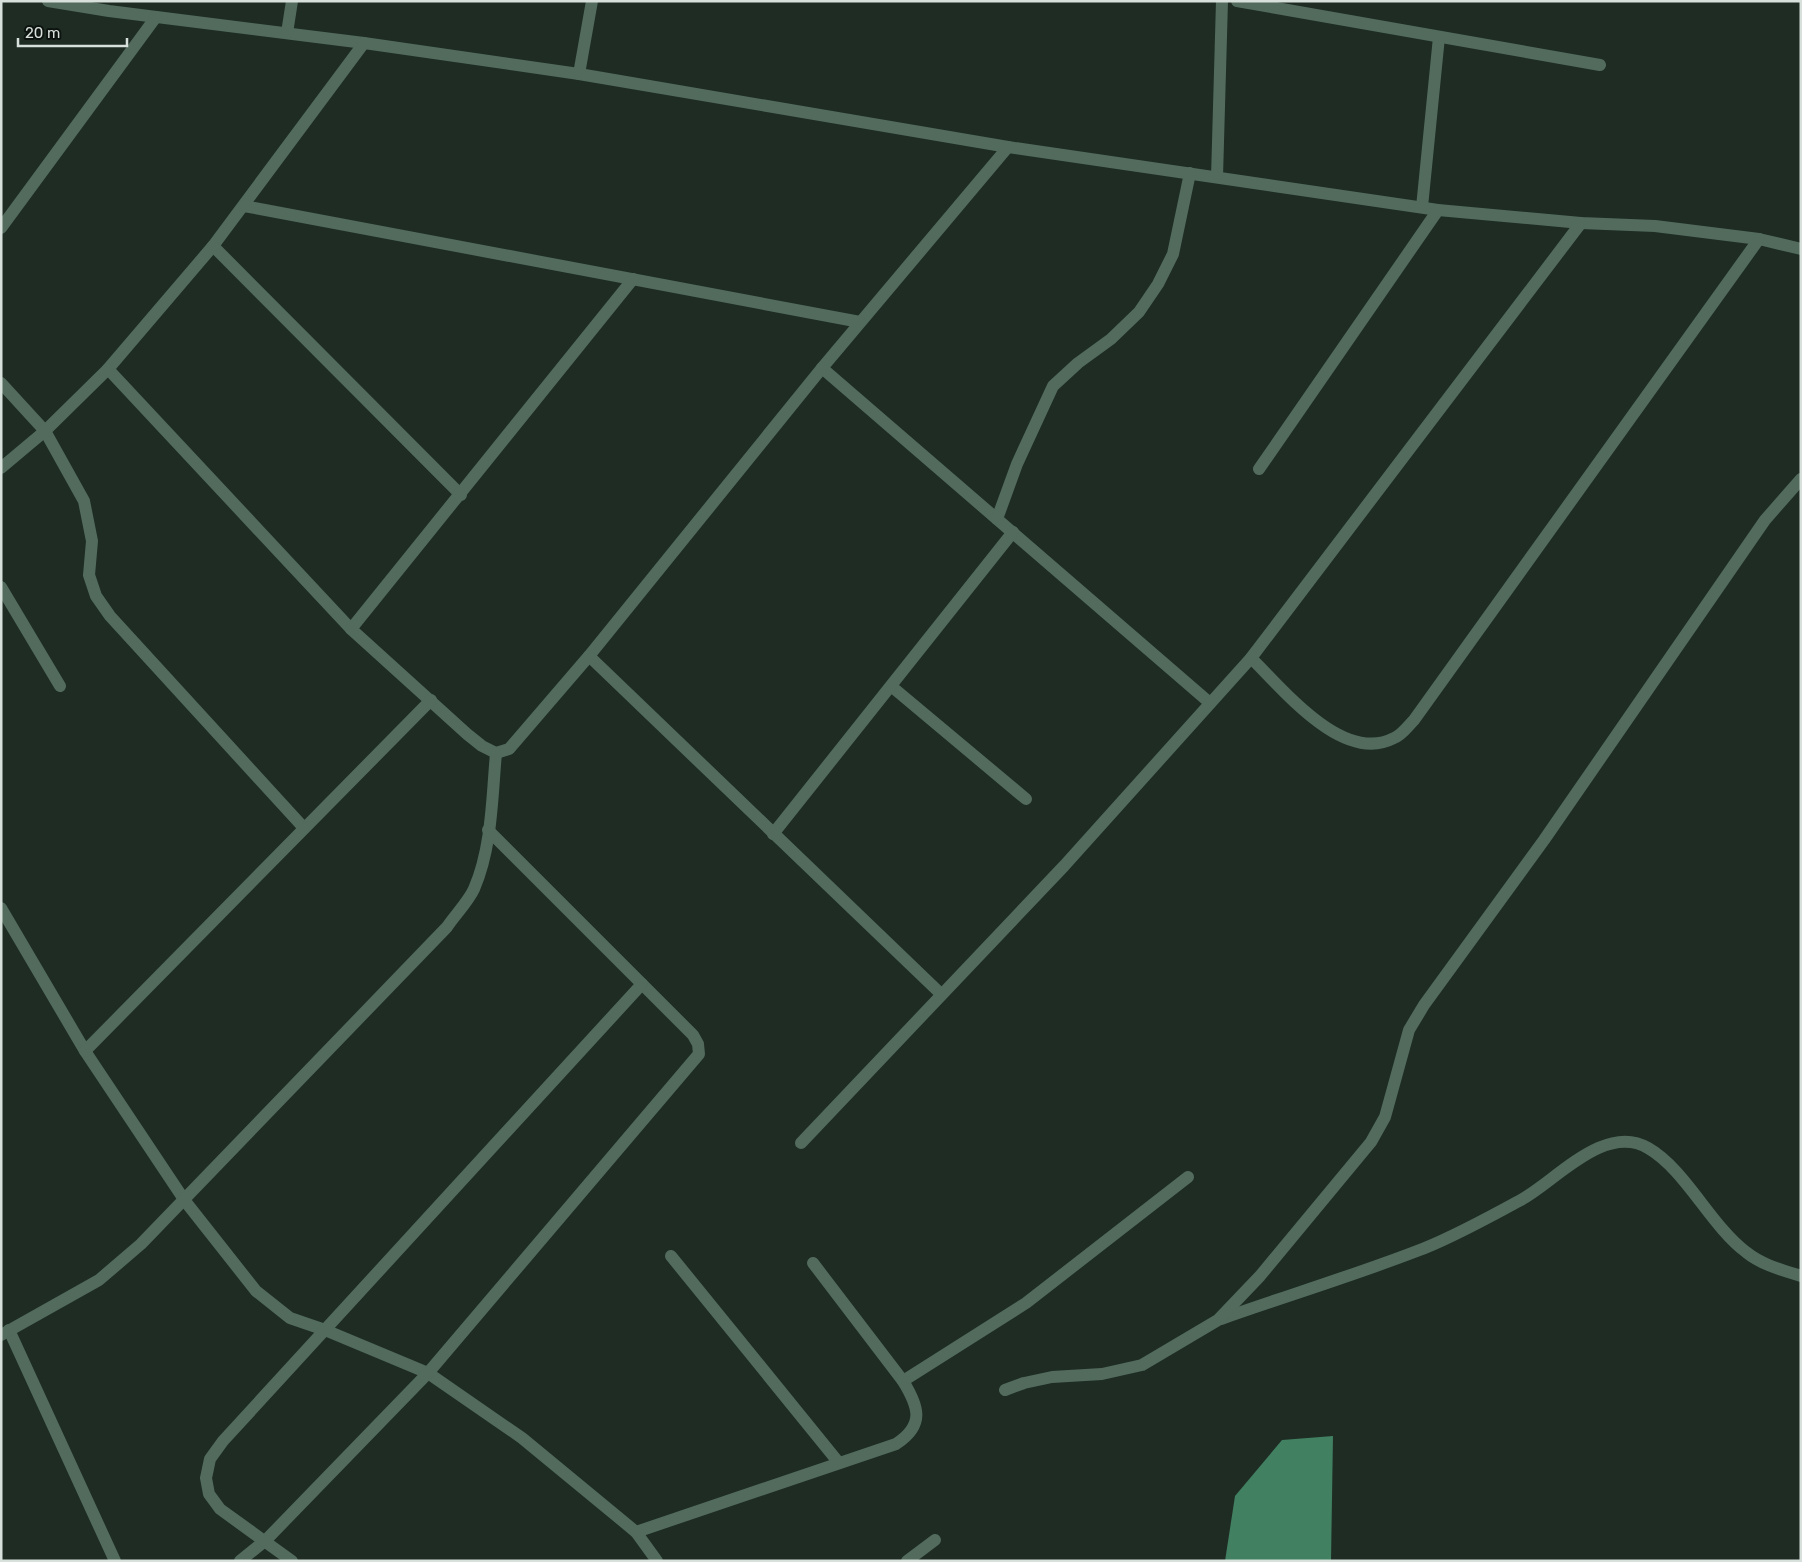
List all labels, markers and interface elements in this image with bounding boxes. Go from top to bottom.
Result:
scale bar [18,15,126,47]
text: 20 m [25,24,60,42]

